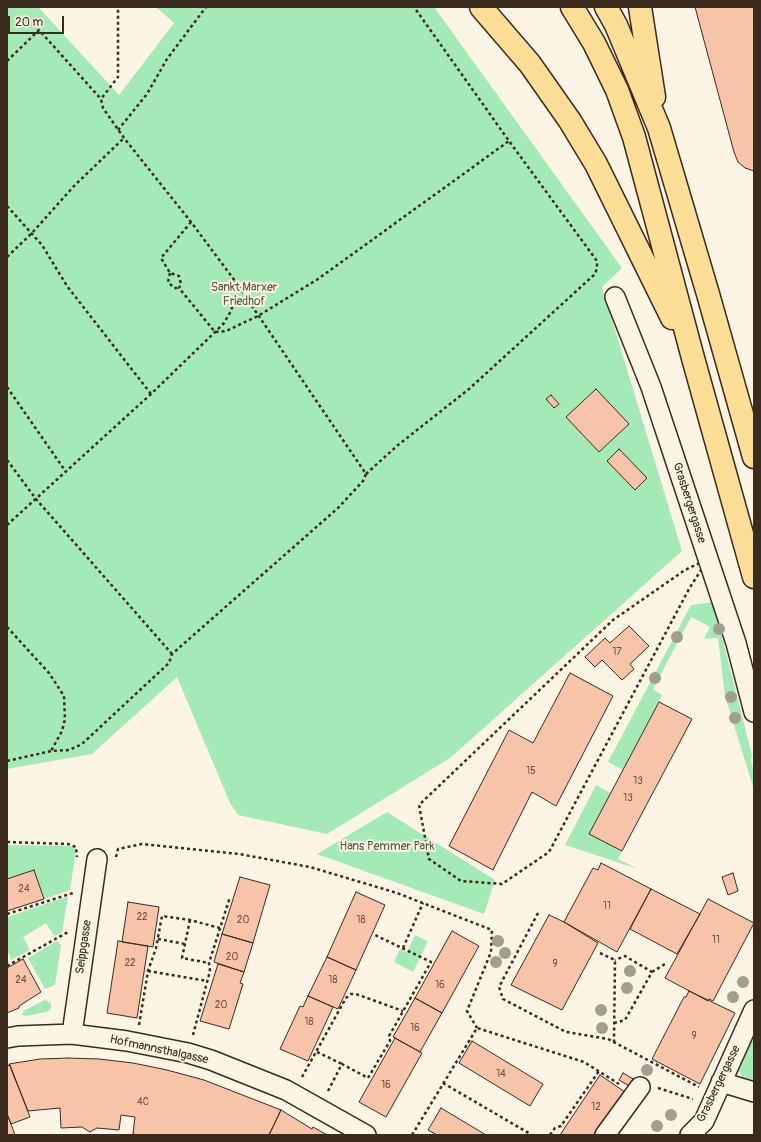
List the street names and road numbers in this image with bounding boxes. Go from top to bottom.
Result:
street label: Grasbergergasse [669,461,709,545]
street label: Seippgasse [73,919,95,975]
street label: Hofmannsthalgasse [108,1032,210,1068]
street label: Grasbergergasse [694,1043,744,1125]

